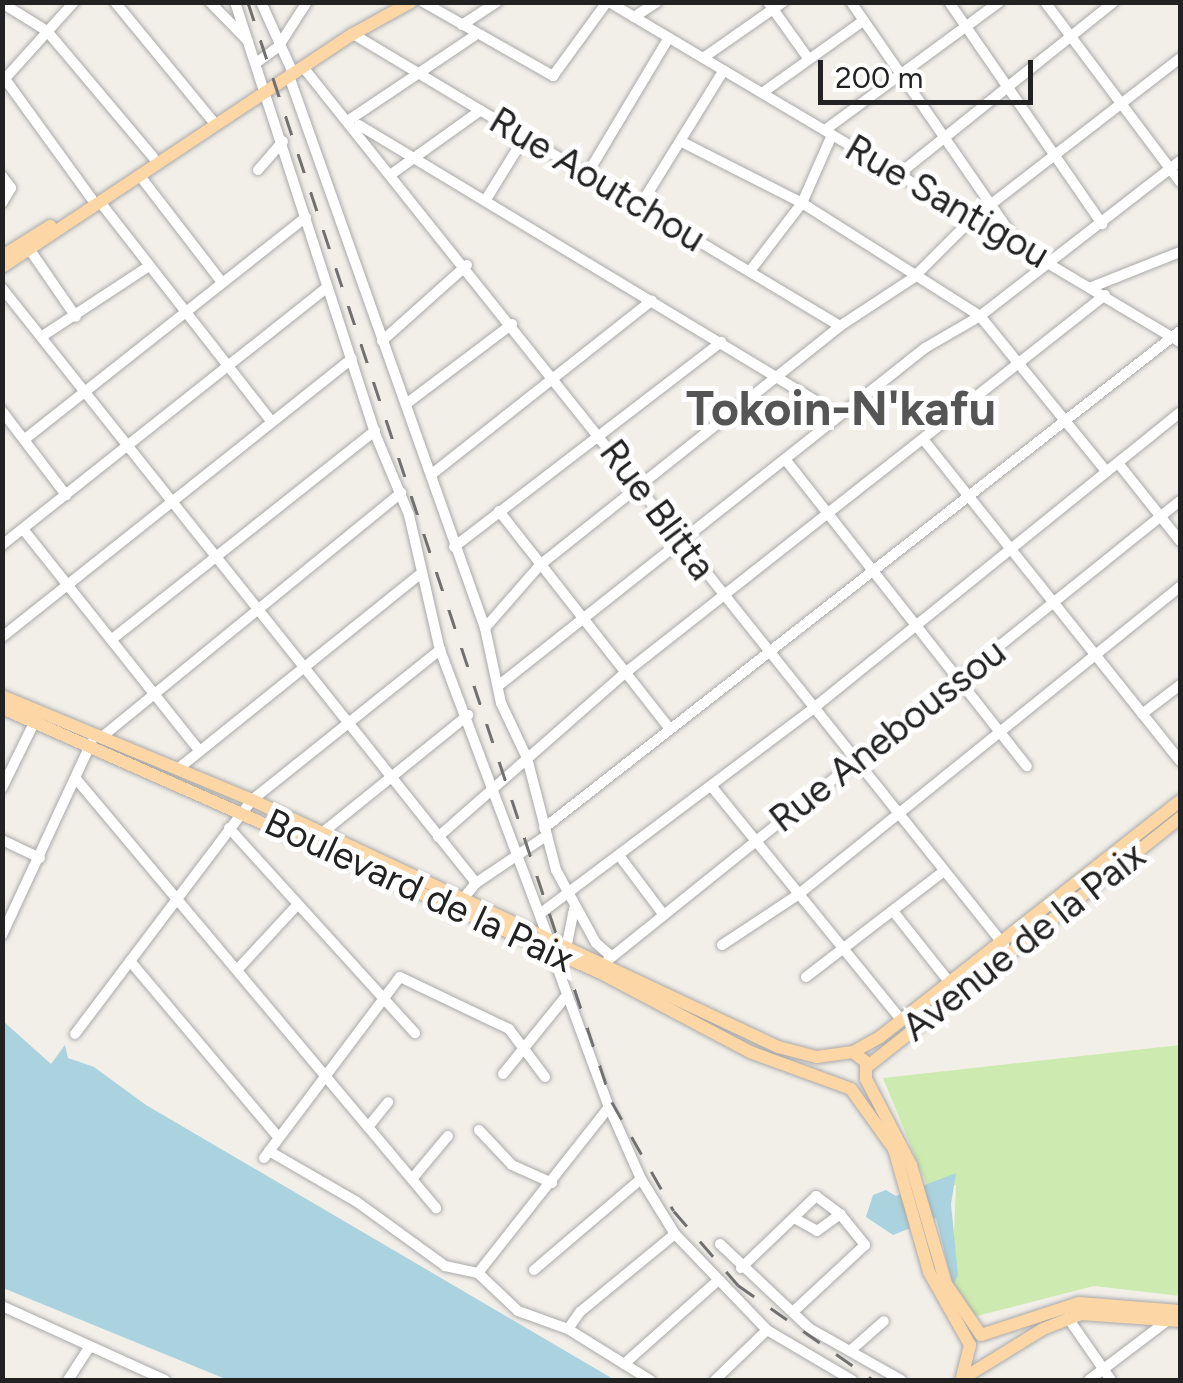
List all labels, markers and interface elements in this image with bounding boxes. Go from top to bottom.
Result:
scale bar [823,40,1038,102]
text: 200 m [835,59,923,96]
street label: Rue Aoutchou [481,98,713,262]
street label: Rue Santigou [837,125,1057,279]
district label: Tokoin-N'kafu [686,380,996,438]
street label: Rue Blitta [590,431,724,589]
street label: Rue Aneboussou [761,630,1015,842]
street label: Boulevard de la Paix [257,799,581,983]
street label: Avenue de la Paix [894,833,1154,1051]

